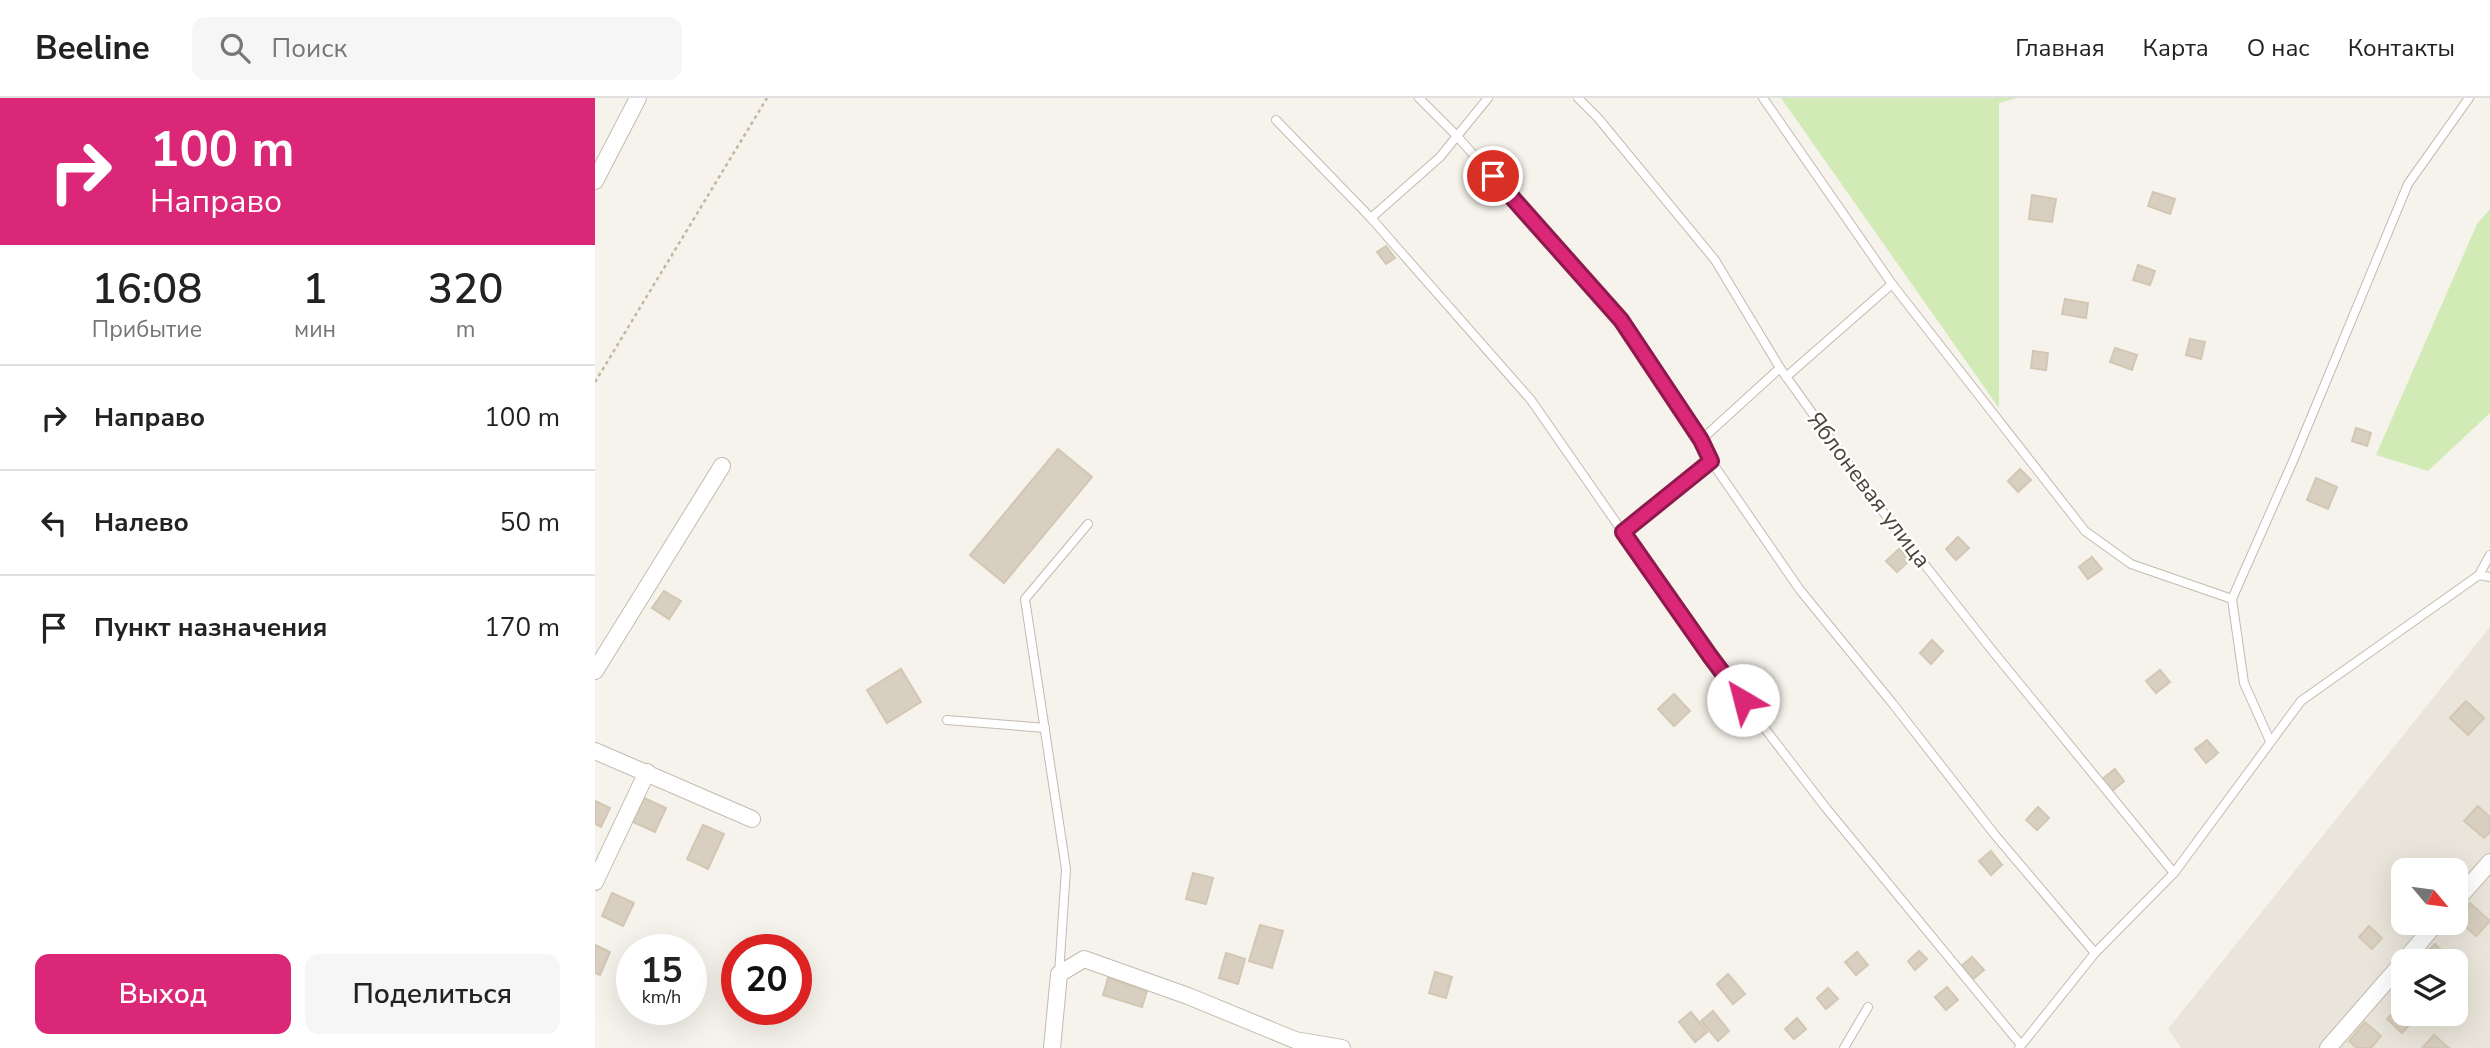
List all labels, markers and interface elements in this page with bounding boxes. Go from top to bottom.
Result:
search box [192,17,682,80]
text: Beeline [35,26,150,71]
icon: search [216,29,254,67]
text: Поиск [272,31,347,66]
text: Главная [2015,32,2105,64]
text: Карта [2143,32,2209,64]
text: О нас [2247,32,2310,64]
text: Контакты [2348,32,2455,64]
text: 100 m [150,116,294,183]
icon: right [35,126,126,217]
pin [1463,146,1523,206]
icon: arrive [1474,157,1512,195]
text: Направо [150,180,282,223]
text: 16:08 [92,261,202,318]
text: 1 [302,261,328,318]
text: 320 [428,261,503,318]
text: Прибытие [92,314,202,345]
text: мин [294,314,336,345]
text: m [456,314,475,345]
icon: right [35,399,73,437]
text: Направо [94,400,205,435]
text: 100 m [484,400,560,435]
street label: Яблоневая улица [1800,406,1938,574]
icon: left [35,504,73,542]
text: Налево [94,505,189,540]
text: 50 m [500,505,560,540]
icon: arrive [35,609,73,647]
text: Пункт назначения [94,610,327,645]
text: 170 m [484,610,560,645]
position arrow [1706,663,1780,737]
north arrow [2391,858,2467,934]
map controls [2391,858,2468,1026]
speed limit sign: 20 [721,934,812,1025]
text: 15 [640,947,683,994]
button: layers [2391,949,2468,1026]
button: Выход [35,954,291,1034]
button: Поделиться [305,954,560,1034]
text: km/h [642,985,681,1009]

